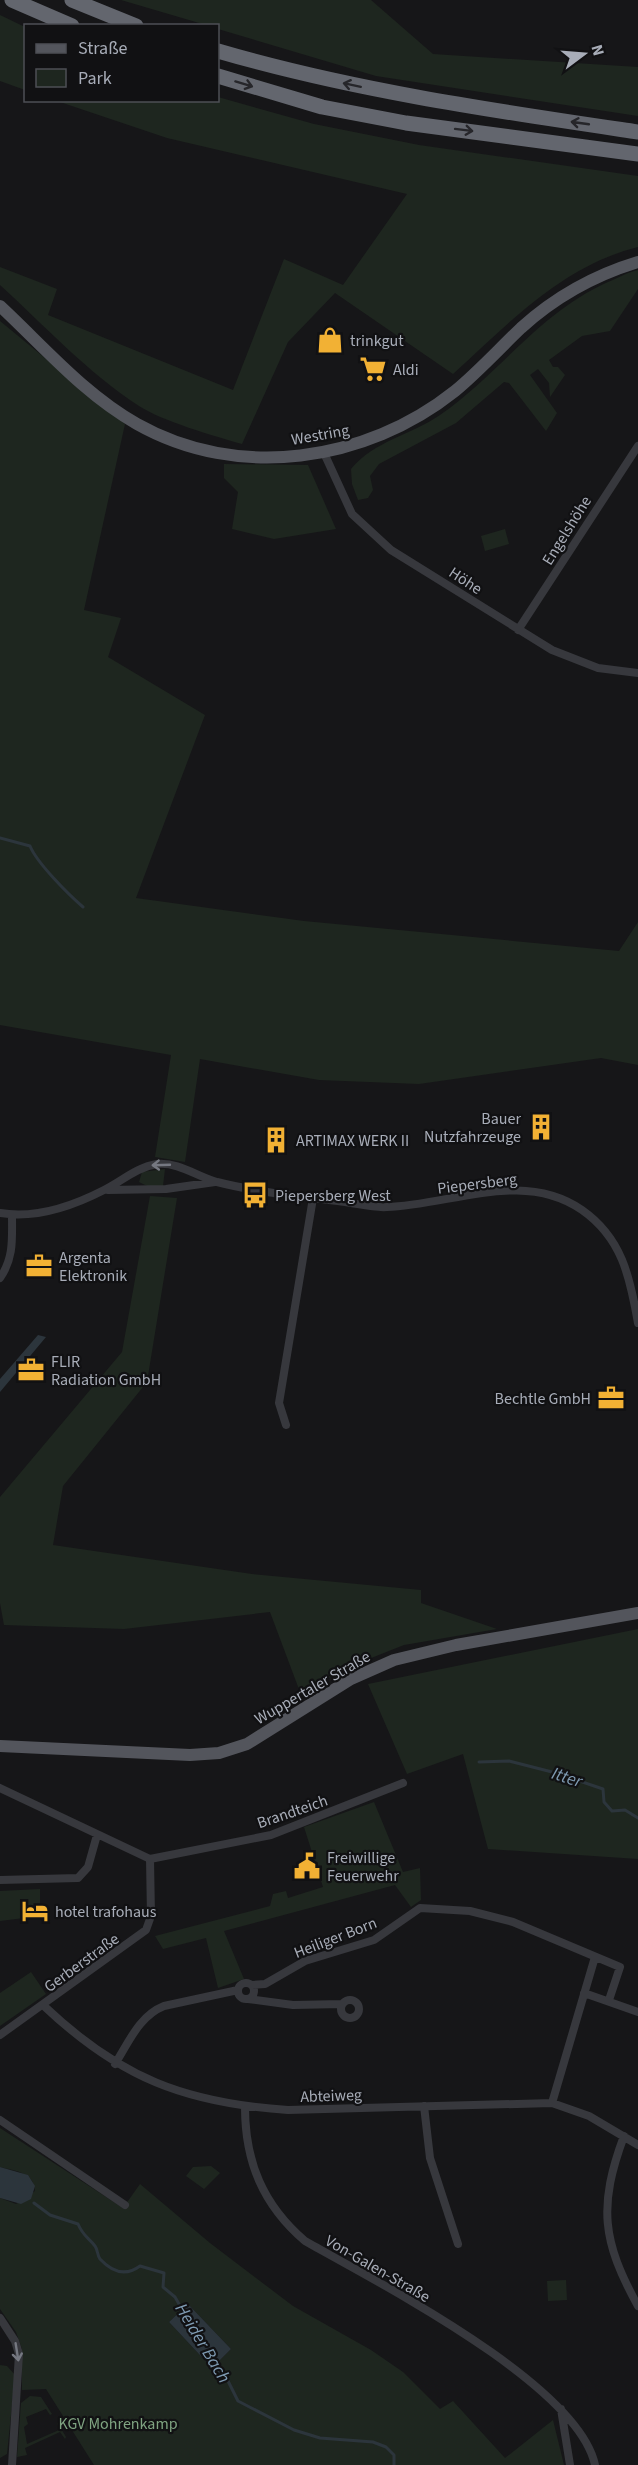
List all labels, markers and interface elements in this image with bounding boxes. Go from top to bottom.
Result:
legend [24,24,219,102]
north arrow [554,24,614,84]
text: Straße [78,36,128,61]
text: N [585,42,609,58]
text: Park [78,66,112,91]
one-way arrow [234,79,253,90]
one-way arrow [343,79,362,90]
one-way arrow [571,118,591,129]
one-way arrow [454,125,474,136]
shop icon: trinkgut [315,325,345,355]
place label: trinkgut [350,330,404,352]
supermarket icon: Aldi [358,354,388,384]
place label: Aldi [393,359,419,381]
street label: Westring [289,419,351,451]
street label: Engelshöhe [537,492,597,569]
street label: Höhe [444,562,486,600]
place label: Bauer Nutzfahrzeuge [424,1108,521,1148]
building icon: Bauer Nutzfahrzeuge [526,1112,556,1142]
building icon: ARTIMAX WERK II [261,1125,291,1155]
place label: ARTIMAX WERK II [296,1130,409,1152]
one-way arrow [152,1160,171,1171]
street label: Piepersberg [436,1168,518,1200]
bus stop icon: Piepersberg West [240,1180,270,1210]
place label: Piepersberg West [275,1185,391,1207]
place label: Argenta Elektronik [59,1247,127,1287]
office icon: Argenta Elektronik [24,1251,54,1281]
place label: FLIR Radiation GmbH [51,1351,161,1391]
office icon: FLIR Radiation GmbH [16,1355,46,1385]
office icon: Bechtle GmbH [596,1383,626,1413]
place label: Bechtle GmbH [495,1388,591,1410]
street label: Wuppertaler Straße [251,1646,375,1730]
water label: Itter [548,1761,586,1794]
street label: Brandteich [254,1790,331,1834]
place label: Freiwillige Feuerwehr [327,1847,399,1887]
public building icon: Freiwillige Feuerwehr [292,1851,322,1881]
hotel icon: hotel trafohaus [20,1896,50,1926]
place label: hotel trafohaus [55,1901,157,1923]
street label: Heiliger Born [291,1912,380,1964]
street label: Gerberstraße [40,1928,124,1998]
street label: Abteiweg [300,2084,362,2108]
street label: Von-Galen-Straße [321,2230,434,2308]
water label: Heider Bach [169,2299,236,2388]
one-way arrow [12,2341,23,2361]
park label: KGV Mohrenkamp [58,2413,178,2435]

